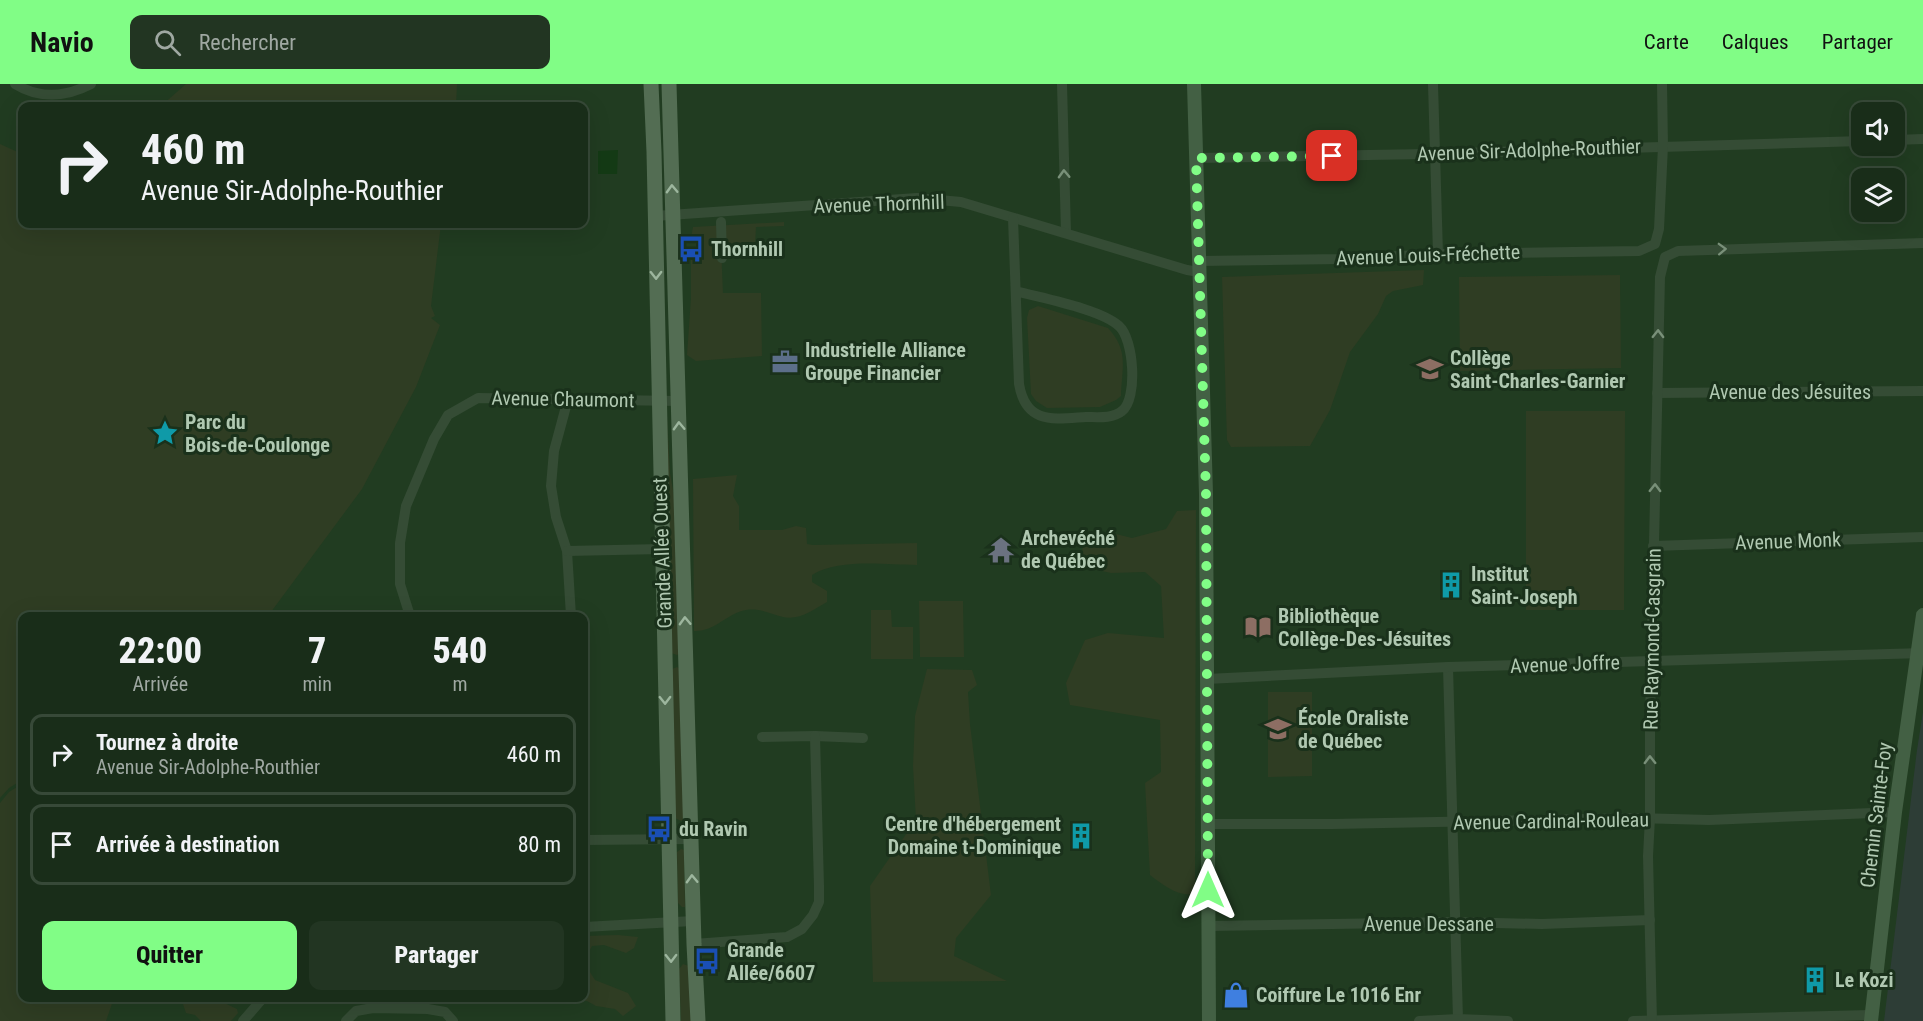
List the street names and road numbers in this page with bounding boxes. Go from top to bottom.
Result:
street label: Avenue Sir-Adolphe-Routhier [1417,134,1641,166]
street label: Avenue Thornhill [813,190,945,218]
street label: Avenue Louis-Fréchette [1336,240,1520,270]
street label: Avenue des Jésuites [1709,380,1871,404]
street label: Avenue Chaumont [491,386,635,412]
street label: Grande Allée Ouest [647,477,677,629]
street label: Avenue Monk [1735,527,1841,555]
street label: Rue Raymond-Casgrain [1638,548,1666,730]
street label: Avenue Joffre [1510,650,1620,678]
street label: Chemin Sainte-Foy [1855,741,1897,889]
street label: Avenue Cardinal-Rouleau [1453,807,1649,835]
street label: Avenue Dessane [1364,912,1494,936]

